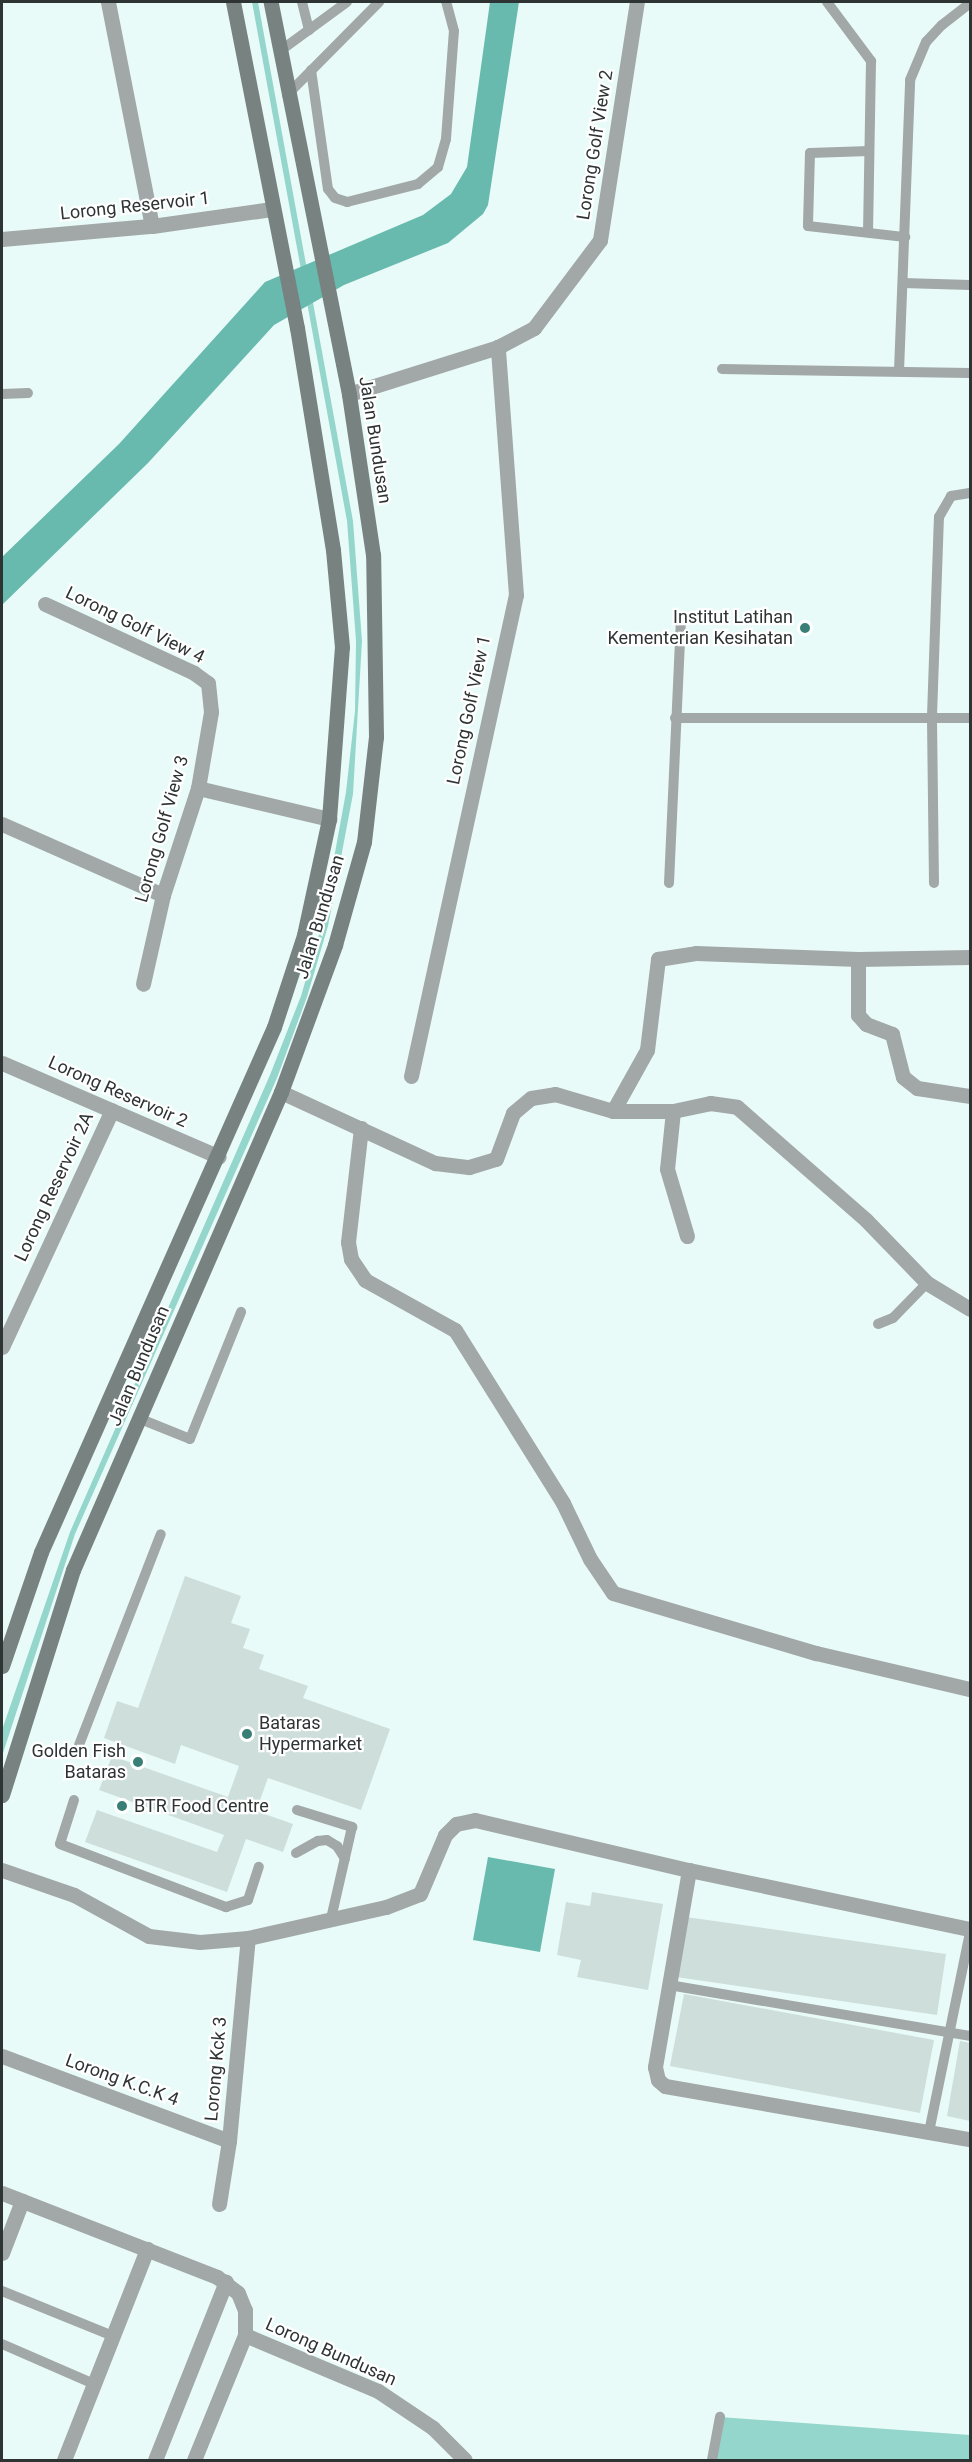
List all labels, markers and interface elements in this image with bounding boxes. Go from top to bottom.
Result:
street label: Lorong Golf View 2 [572,68,618,222]
street label: Lorong Reservoir 1 [59,187,211,225]
street label: Jalan Bundusan [354,375,396,505]
street label: Lorong Golf View 4 [62,582,208,668]
place label: Institut Latihan Kementerian Kesihatan [607,607,793,650]
marker: Institut Latihan Kementerian Kesihatan [798,621,812,635]
street label: Lorong Golf View 1 [443,634,495,786]
street label: Lorong Golf View 3 [131,753,193,905]
street label: Jalan Bundusan [291,852,349,982]
street label: Lorong Reservoir 2 [45,1052,191,1132]
street label: Lorong Reservoir 2A [10,1109,98,1265]
street label: Jalan Bundusan [104,1303,174,1429]
place label: Bataras Hypermarket [259,1713,362,1756]
marker: Bataras Hypermarket [240,1727,254,1741]
place label: Golden Fish Bataras [31,1741,126,1784]
marker: Golden Fish Bataras [131,1755,145,1769]
place label: BTR Food Centre [134,1795,269,1817]
marker: BTR Food Centre [115,1799,129,1813]
street label: Lorong Kck 3 [201,2016,231,2122]
street label: Lorong K.C.K 4 [62,2049,182,2111]
street label: Lorong Bundusan [262,2313,400,2391]

